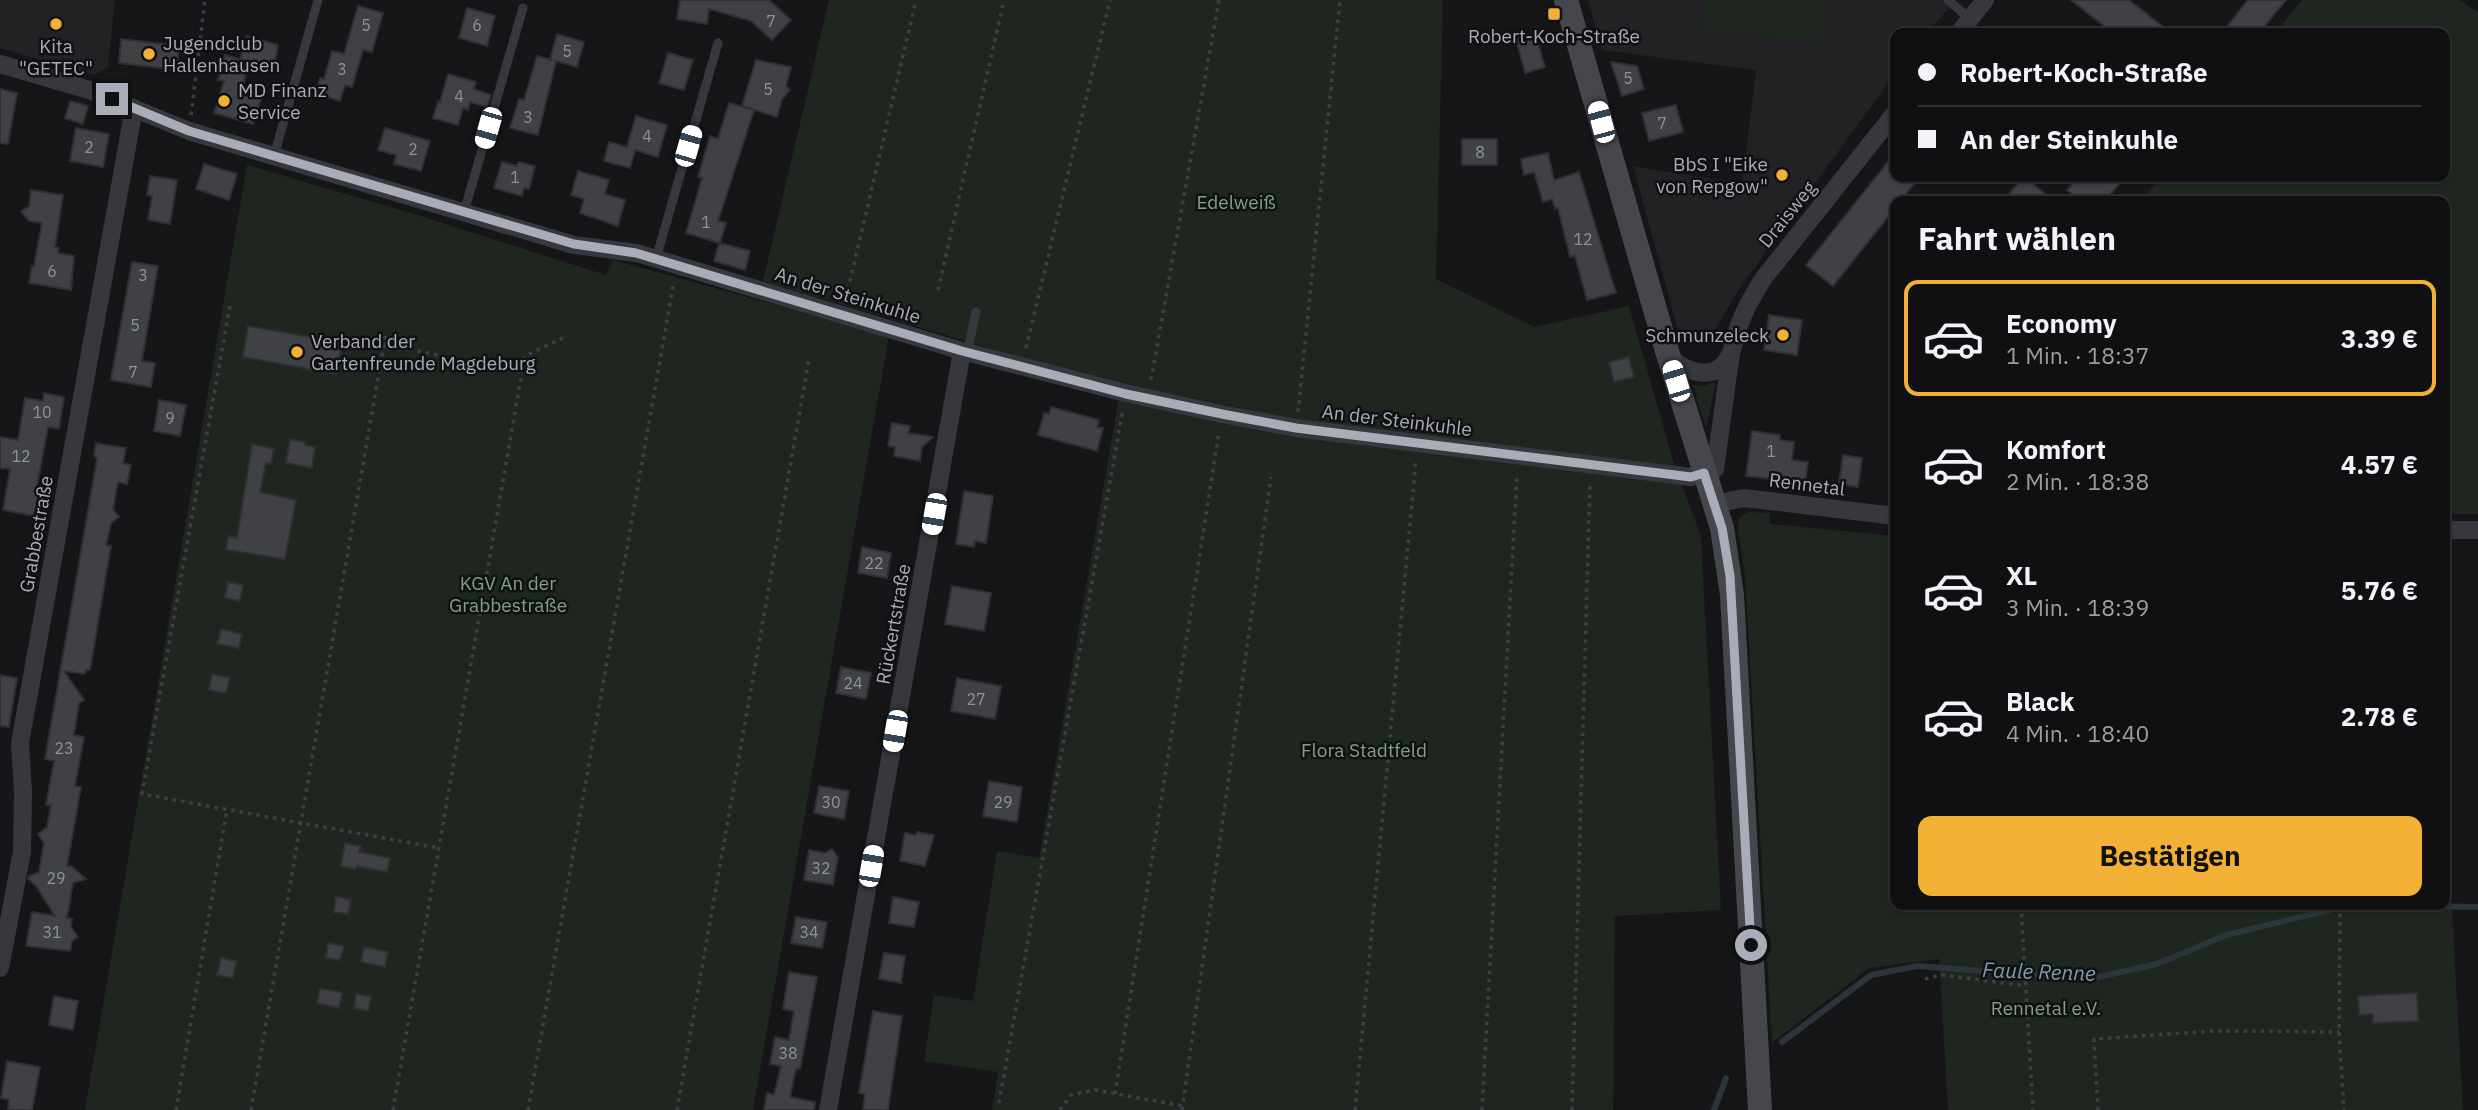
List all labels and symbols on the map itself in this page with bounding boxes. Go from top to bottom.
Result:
marker: Robert-Koch-Straße [1546,6,1562,22]
house number: 7 [766,11,776,31]
house number: 5 [361,15,371,35]
house number: 6 [472,15,482,35]
marker: Kita "GETEC" [48,16,64,32]
place label: Robert-Koch-Straße [1468,24,1640,48]
place label: Jugendclub Hallenhausen [163,31,280,77]
place label: Kita "GETEC" [19,34,93,80]
house number: 5 [562,41,572,61]
marker: Jugendclub Hallenhausen [141,46,157,62]
house number: 3 [337,59,347,79]
house number: 5 [1623,68,1633,88]
place label: MD Finanz Service [238,78,327,124]
house number: 5 [763,79,773,99]
route end [96,83,128,115]
house number: 4 [454,86,464,106]
marker: MD Finanz Service [216,93,232,109]
car [1586,99,1617,145]
car [473,105,504,151]
house number: 3 [523,107,533,127]
house number: 7 [1657,113,1667,133]
car [673,123,704,169]
house number: 4 [642,126,652,146]
house number: 2 [84,137,94,157]
house number: 2 [408,139,418,159]
house number: 8 [1475,142,1485,162]
place label: BbS I "Eike von Repgow" [1656,152,1768,198]
house number: 1 [510,167,520,187]
marker: BbS I "Eike von Repgow" [1774,167,1790,183]
street label: Draisweg [1753,176,1821,252]
park label: Edelweiß [1196,190,1276,214]
house number: 1 [701,212,711,232]
house number: 12 [1573,229,1593,249]
house number: 6 [47,261,57,281]
street label: An der Steinkuhle [772,261,924,329]
house number: 3 [138,265,148,285]
house number: 5 [130,315,140,335]
place label: Schmunzeleck [1645,323,1769,347]
marker: Schmunzeleck [1775,327,1791,343]
place label: Verband der Gartenfreunde Magdeburg [311,329,536,375]
marker: Verband der Gartenfreunde Magdeburg [289,344,305,360]
car [1660,358,1693,404]
house number: 7 [128,362,138,382]
street label: An der Steinkuhle [1321,399,1473,441]
house number: 10 [32,402,52,422]
house number: 9 [165,408,175,428]
house number: 1 [1766,441,1776,461]
house number: 12 [11,446,31,466]
street label: Rennetal [1768,467,1846,501]
street label: Grabbestraße [14,474,58,594]
car [921,491,948,537]
house number: 22 [864,553,884,573]
street label: Rückertstraße [871,562,915,686]
park label: KGV An der Grabbestraße [449,571,567,617]
house number: 24 [843,673,863,693]
house number: 27 [966,689,986,709]
car [882,708,909,754]
house number: 23 [54,738,74,758]
park label: Flora Stadtfeld [1301,738,1427,762]
house number: 30 [821,792,841,812]
house number: 29 [993,792,1013,812]
car [858,843,885,889]
house number: 32 [811,858,831,878]
house number: 29 [46,868,66,888]
house number: 31 [42,922,62,942]
house number: 34 [799,922,819,942]
route start [1735,929,1767,961]
water label: Faule Renne [1982,955,2097,987]
park label: Rennetal e.V. [1991,996,2101,1020]
house number: 38 [778,1043,798,1063]

